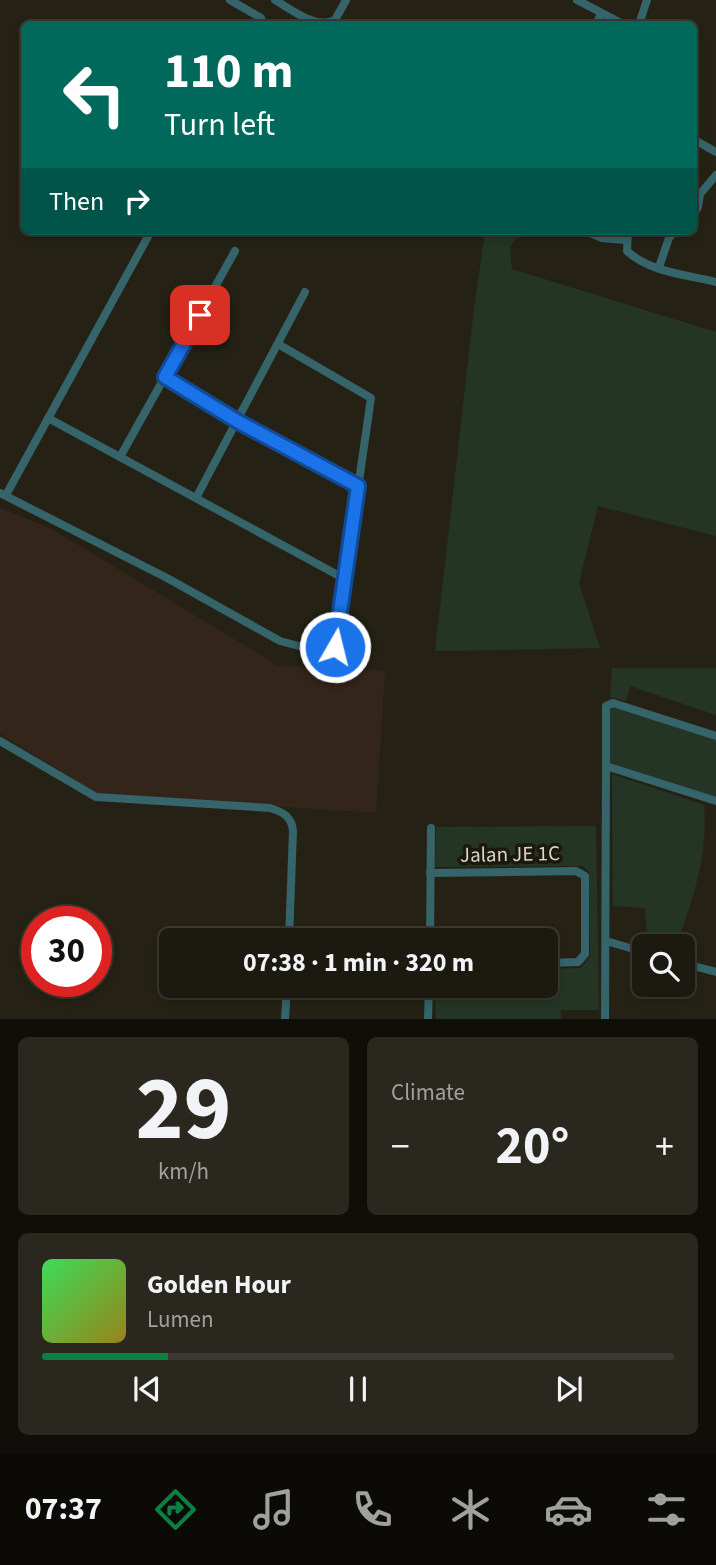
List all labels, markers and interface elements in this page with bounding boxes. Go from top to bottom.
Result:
text: 110 m [164,37,293,107]
icon: left [49,49,140,140]
text: Turn left [164,102,275,148]
icon: right [118,182,156,220]
text: Then [49,183,104,220]
pin [170,285,230,345]
icon: arrive [181,296,219,334]
position arrow [298,610,372,684]
street label: Jalan JE 1C [460,838,560,870]
speed limit sign: 30 [21,906,112,997]
map controls [632,934,695,997]
button: search [632,934,695,997]
text: 07:38 · 1 min · 320 m [243,944,474,981]
text: 29 [135,1045,232,1174]
text: Climate [391,1076,465,1109]
text: 20° [496,1110,569,1184]
text: − [391,1120,410,1174]
text: + [655,1120,674,1174]
text: km/h [158,1155,209,1188]
text: Golden Hour [147,1266,291,1303]
text: Lumen [147,1303,214,1336]
icon: previous [128,1370,166,1408]
icon: pause [339,1370,377,1408]
icon: next [550,1370,588,1408]
icon: directions [151,1485,200,1534]
icon: music [249,1485,298,1534]
icon: phone [348,1485,397,1534]
icon: climate [446,1485,495,1534]
icon: car [544,1485,593,1534]
icon: filters [642,1485,691,1534]
text: 07:37 [25,1486,102,1532]

